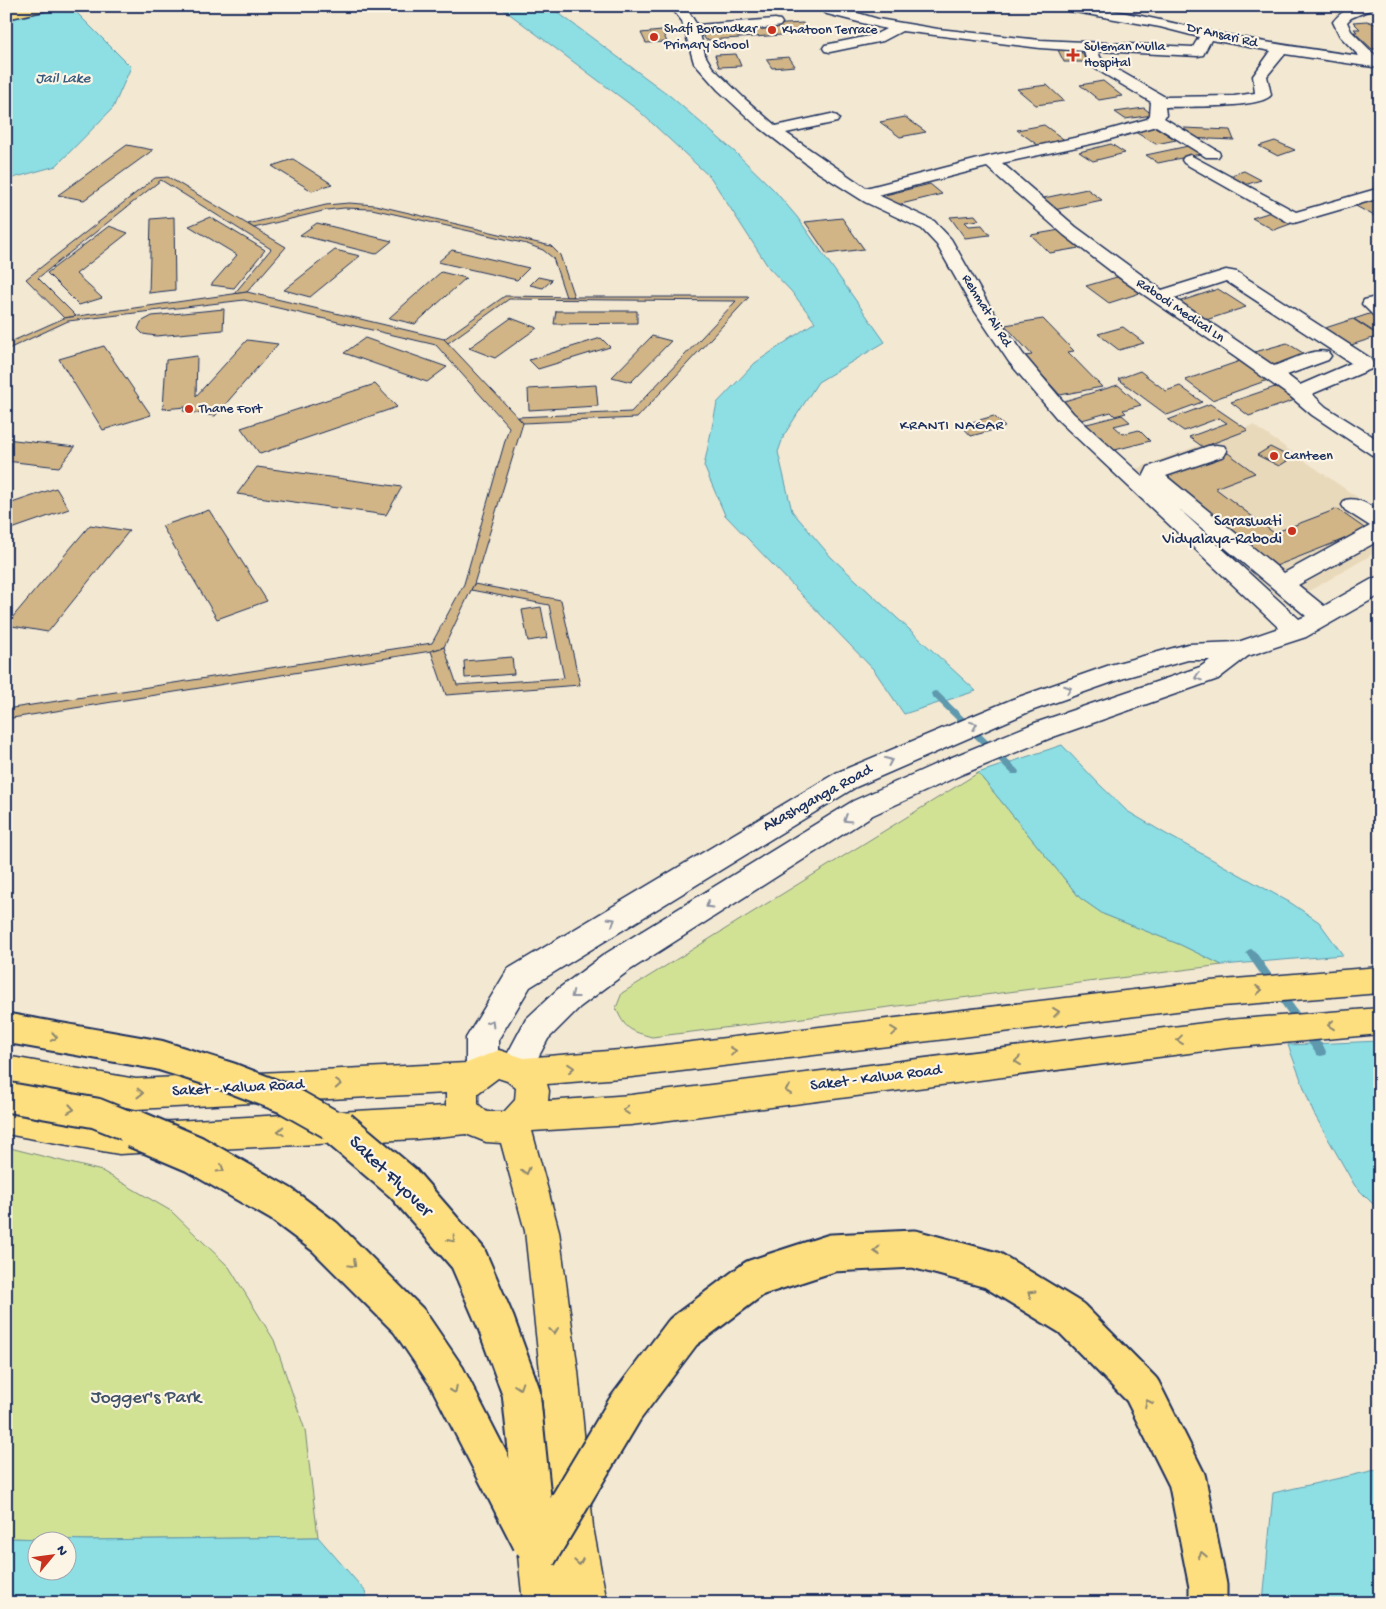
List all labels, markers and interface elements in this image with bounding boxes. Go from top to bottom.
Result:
street label: Dr Ansari Rd [1184,19,1261,53]
place label: Shafi Borondkar Primary School [663,21,758,54]
place label: Khatoon Terrace [782,22,878,39]
marker: Khatoon Terrace [766,24,778,36]
marker: Shafi Borondkar Primary School [648,31,660,43]
place label: Suleman Mulla Hospital [1084,39,1167,72]
marker: Suleman Mulla Hospital [1066,48,1080,62]
water label: Jail Lake [36,70,92,88]
street label: Rehmat Ali Rd [957,272,1016,352]
street label: Rabodi Medical Ln [1132,275,1228,347]
place label: Thane Fort [198,401,263,418]
marker: Thane Fort [183,403,195,415]
district label: KRANTI NAGAR [900,417,1004,435]
place label: Canteen [1284,448,1333,465]
marker: Canteen [1268,450,1280,462]
place label: Saraswati Vidyalaya-Rabodi [1161,513,1282,550]
marker: Saraswati Vidyalaya-Rabodi [1286,525,1298,537]
one-way arrow [1195,671,1203,681]
one-way arrow [1063,685,1071,695]
one-way arrow [969,721,978,731]
one-way arrow [884,757,893,768]
street label: Akashganga Road [760,760,877,837]
one-way arrow [843,812,852,822]
one-way arrow [706,898,715,908]
one-way arrow [607,917,616,927]
one-way arrow [1255,984,1263,995]
one-way arrow [571,989,580,997]
one-way arrow [1052,1007,1060,1018]
one-way arrow [485,1020,495,1029]
one-way arrow [1327,1020,1335,1031]
one-way arrow [891,1026,899,1037]
one-way arrow [50,1031,59,1041]
one-way arrow [1175,1034,1183,1045]
one-way arrow [729,1046,737,1056]
one-way arrow [1014,1055,1022,1066]
street label: Saket - Kalwa Road [809,1061,944,1096]
one-way arrow [568,1063,576,1074]
street label: Saket - Kalwa Road [172,1076,306,1102]
one-way arrow [334,1078,342,1089]
one-way arrow [783,1084,791,1095]
one-way arrow [137,1088,145,1098]
one-way arrow [67,1103,76,1113]
one-way arrow [622,1104,630,1115]
one-way arrow [276,1126,284,1137]
street label: Saket Flyover [343,1131,438,1224]
one-way arrow [216,1163,225,1173]
one-way arrow [520,1166,530,1174]
one-way arrow [446,1234,455,1243]
one-way arrow [873,1245,881,1256]
one-way arrow [347,1258,356,1267]
one-way arrow [1027,1290,1036,1300]
one-way arrow [548,1327,559,1335]
one-way arrow [513,1381,523,1390]
one-way arrow [448,1385,458,1394]
park label: Jogger's Park [91,1387,203,1410]
one-way arrow [1144,1399,1154,1408]
north arrow [28,1532,78,1582]
text: N [52,1543,71,1559]
one-way arrow [1197,1550,1207,1559]
one-way arrow [574,1557,584,1566]

